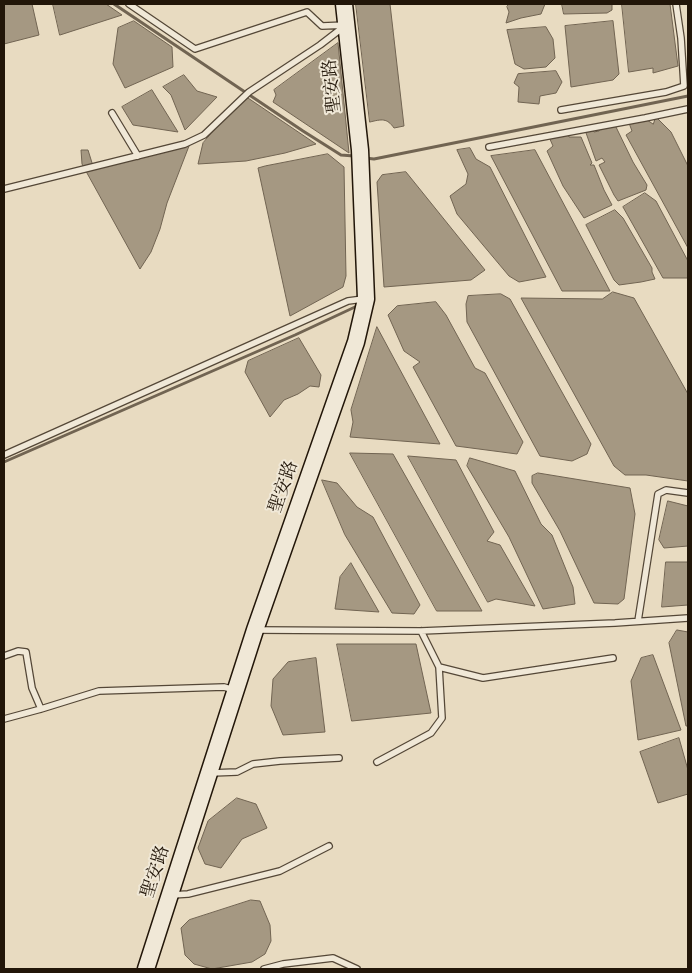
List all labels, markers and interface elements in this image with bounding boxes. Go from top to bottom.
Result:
street label: 聖安路 [319,58,347,114]
street label: 聖安路 [265,458,303,516]
street label: 聖安路 [137,843,175,901]

